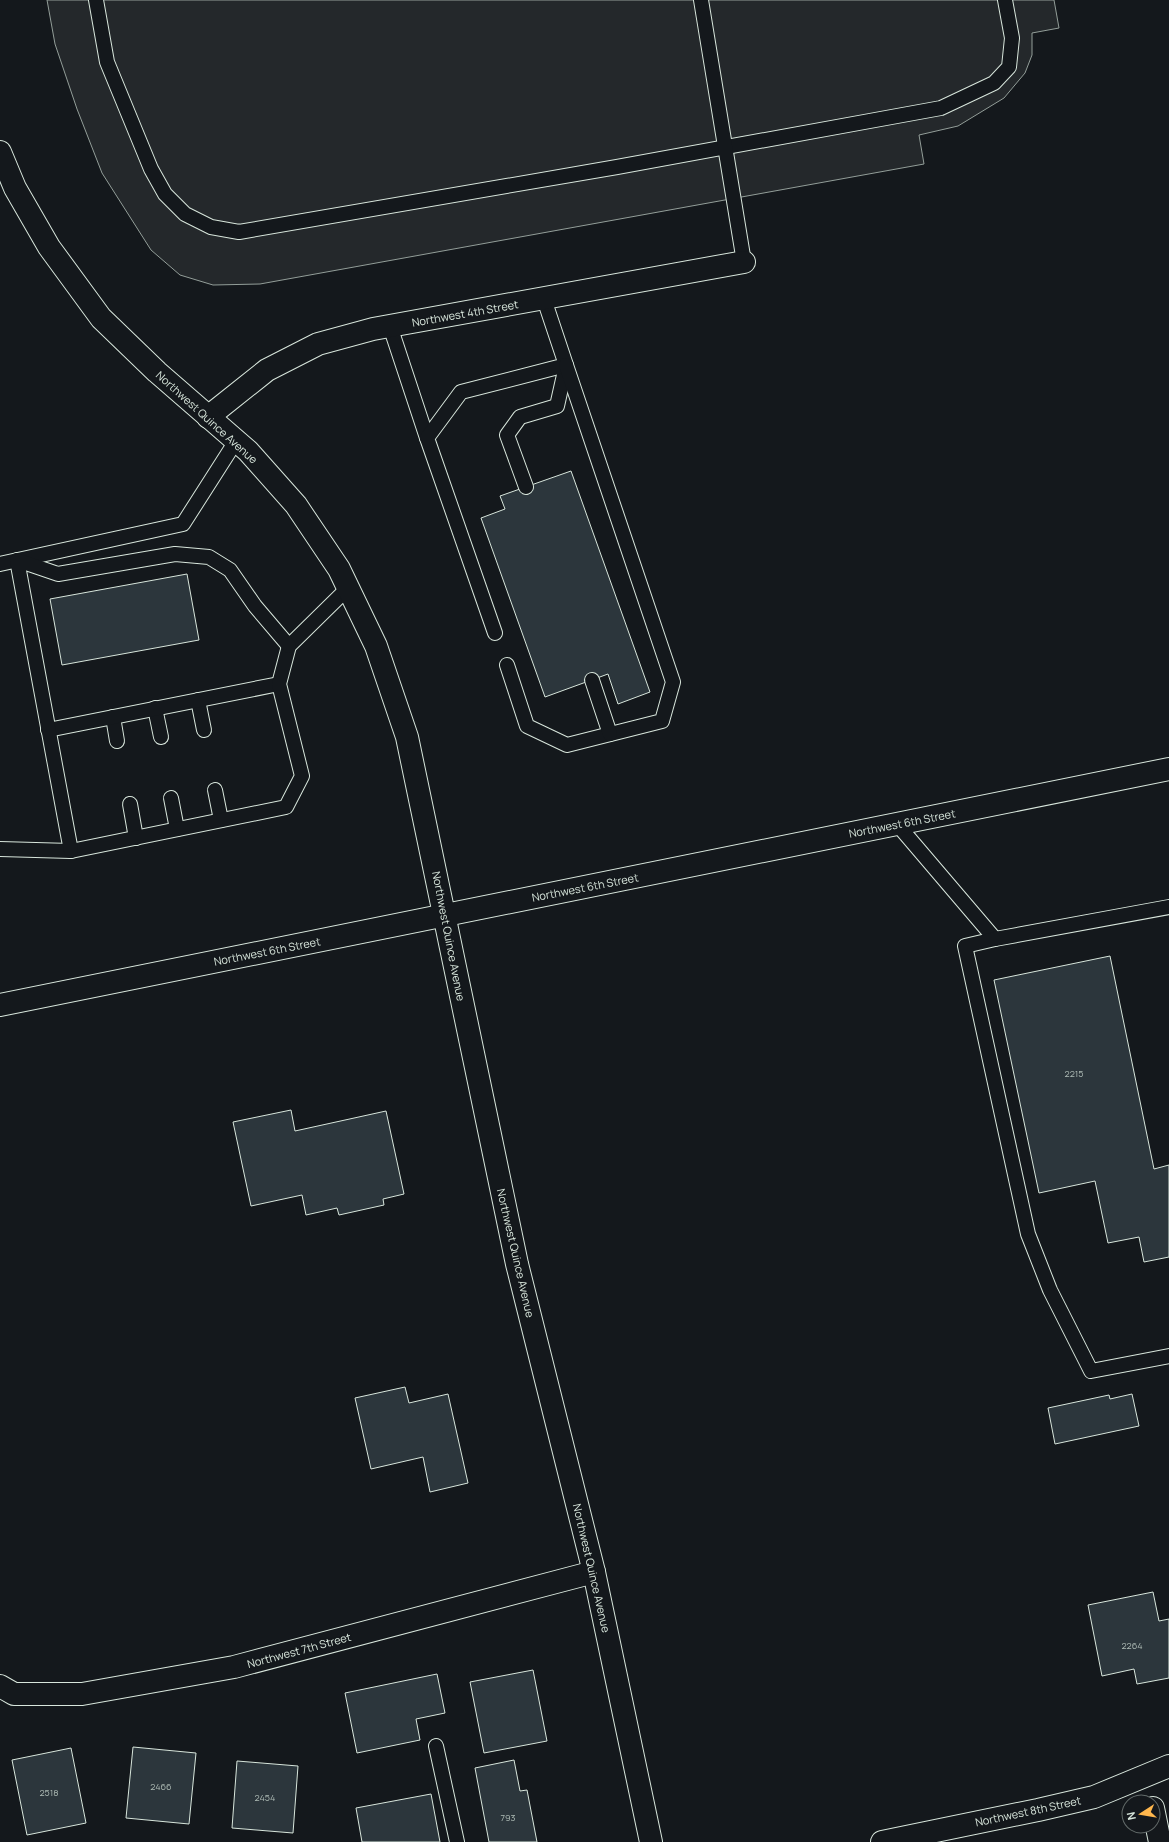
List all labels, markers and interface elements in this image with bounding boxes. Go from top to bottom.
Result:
street label: Northwest 4th Street [411,296,519,330]
street label: Northwest Quince Avenue [153,367,261,467]
street label: Northwest 6th Street [847,805,957,841]
street label: Northwest 6th Street [530,869,640,905]
street label: Northwest Quince Avenue [429,870,469,1003]
street label: Northwest 6th Street [212,933,322,969]
house number: 2215 [1065,1067,1083,1080]
street label: Northwest Quince Avenue [494,1187,538,1319]
street label: Northwest Quince Avenue [570,1502,614,1634]
street label: Northwest 7th Street [245,1629,353,1671]
house number: 2264 [1121,1639,1143,1652]
house number: 2466 [150,1780,172,1793]
house number: 2518 [39,1786,59,1799]
house number: 2454 [255,1791,275,1804]
street label: Northwest 8th Street [974,1792,1082,1830]
north arrow [1121,1794,1161,1834]
house number: 793 [500,1811,516,1824]
text: N [1123,1811,1139,1822]

